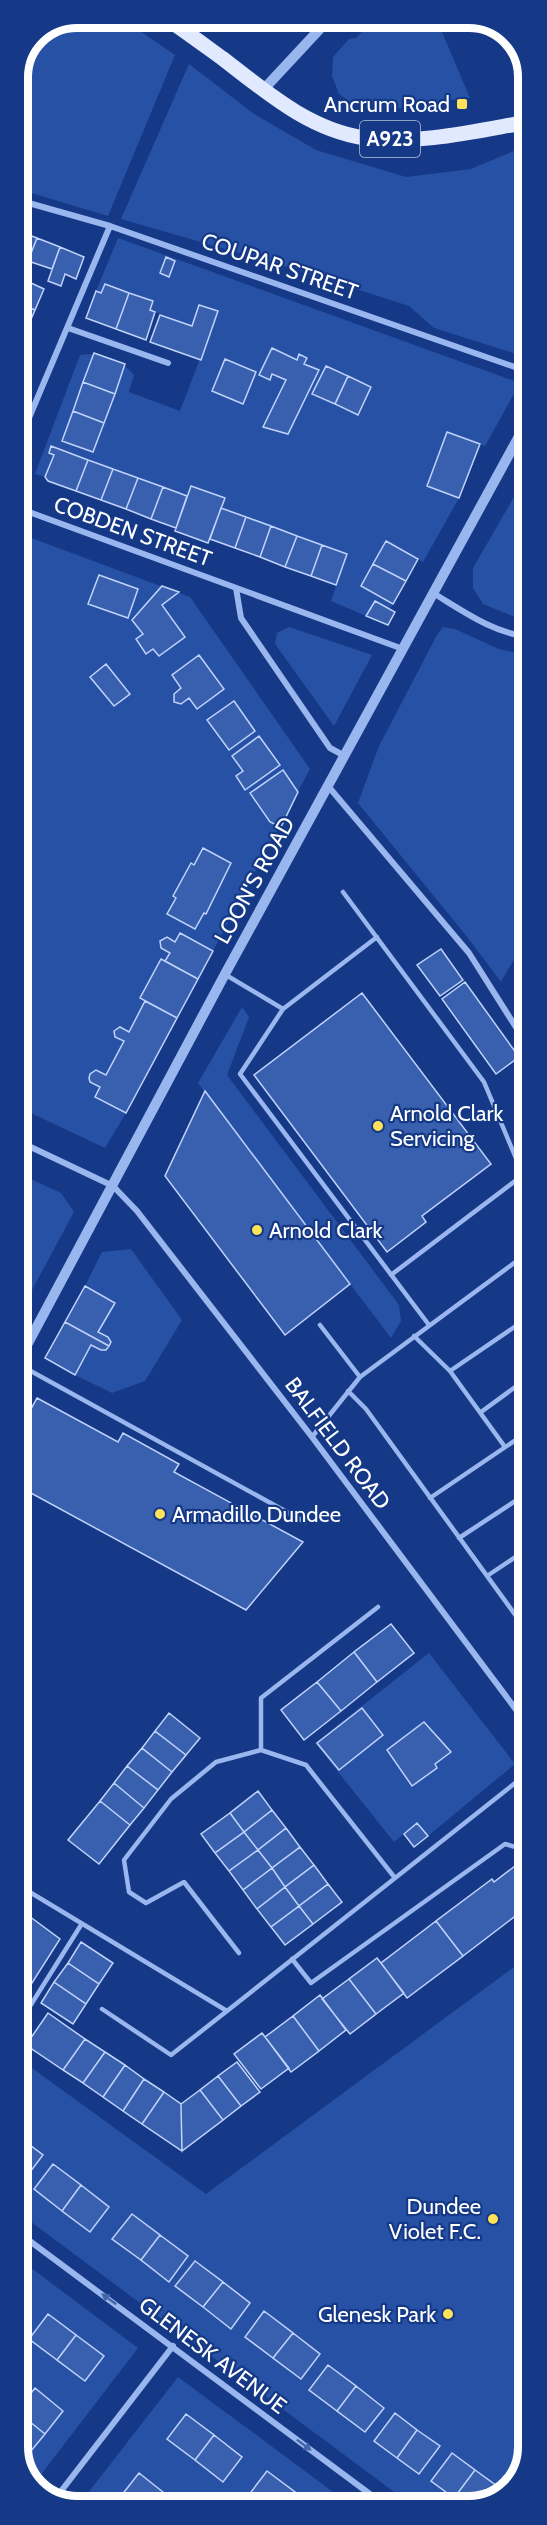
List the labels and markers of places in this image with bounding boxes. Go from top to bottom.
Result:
place label: Ancrum Road [324,91,450,118]
marker: Ancrum Road [455,97,469,111]
place label: Arnold Clark Servicing [390,1100,503,1152]
marker: Arnold Clark Servicing [371,1119,385,1133]
place label: Arnold Clark [269,1217,382,1244]
marker: Arnold Clark [250,1223,264,1237]
place label: Armadillo Dundee [172,1501,341,1528]
marker: Armadillo Dundee [153,1507,167,1521]
place label: Dundee Violet F.C. [389,2193,481,2245]
marker: Dundee Violet F.C. [486,2212,500,2226]
place label: Glenesk Park [318,2301,436,2328]
marker: Glenesk Park [441,2307,455,2321]

